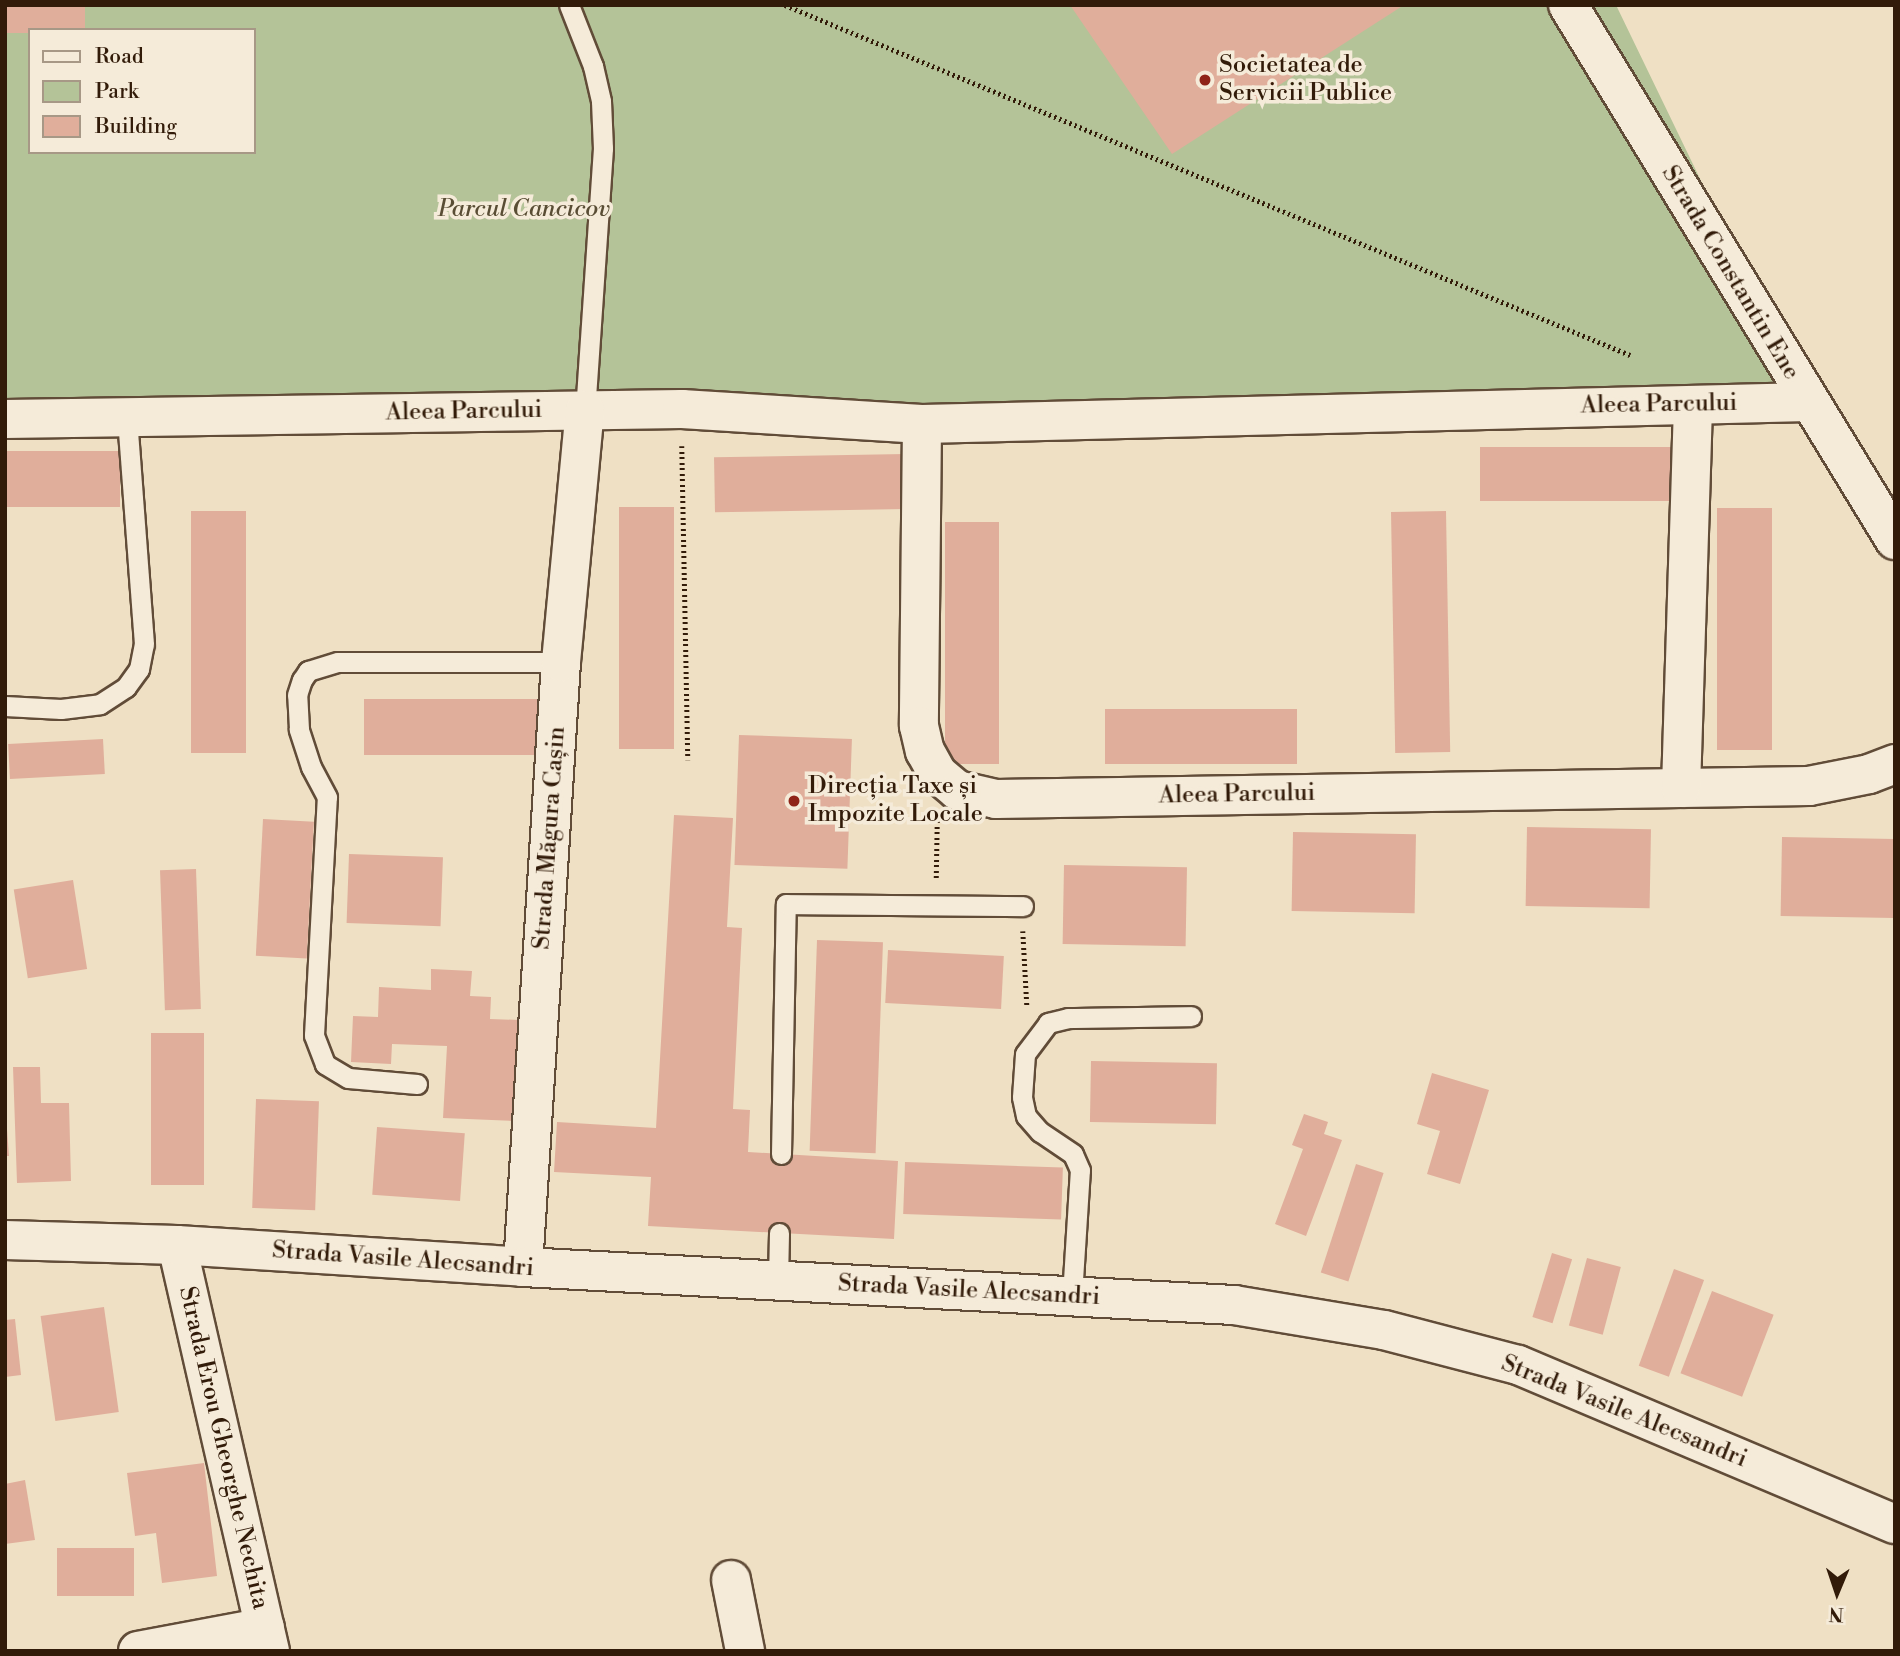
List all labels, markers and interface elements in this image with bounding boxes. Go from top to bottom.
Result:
legend [28,28,256,154]
text: Road [95,44,144,70]
place label: Societatea de Servicii Publice [1219,52,1392,108]
marker: Societatea de Servicii Publice [1197,72,1213,88]
text: Park [95,79,139,105]
text: Building [95,114,177,140]
street label: Strada Constantin Ene [1655,161,1805,385]
park label: Parcul Cancicov [438,196,610,224]
street label: Aleea Parcului [1580,389,1738,421]
street label: Aleea Parcului [385,396,543,428]
street label: Strada Măgura Cașin [528,725,572,951]
place label: Direcția Taxe și Impozite Locale [808,773,983,829]
street label: Aleea Parcului [1158,779,1316,811]
marker: Direcția Taxe și Impozite Locale [786,793,802,809]
street label: Strada Vasile Alecsandri [271,1236,535,1284]
street label: Strada Vasile Alecsandri [837,1270,1101,1312]
street label: Strada Erou Gheorghe Nechita [172,1284,274,1612]
street label: Strada Vasile Alecsandri [1497,1349,1751,1475]
north arrow [1802,1558,1872,1628]
text: N [1828,1602,1844,1626]

